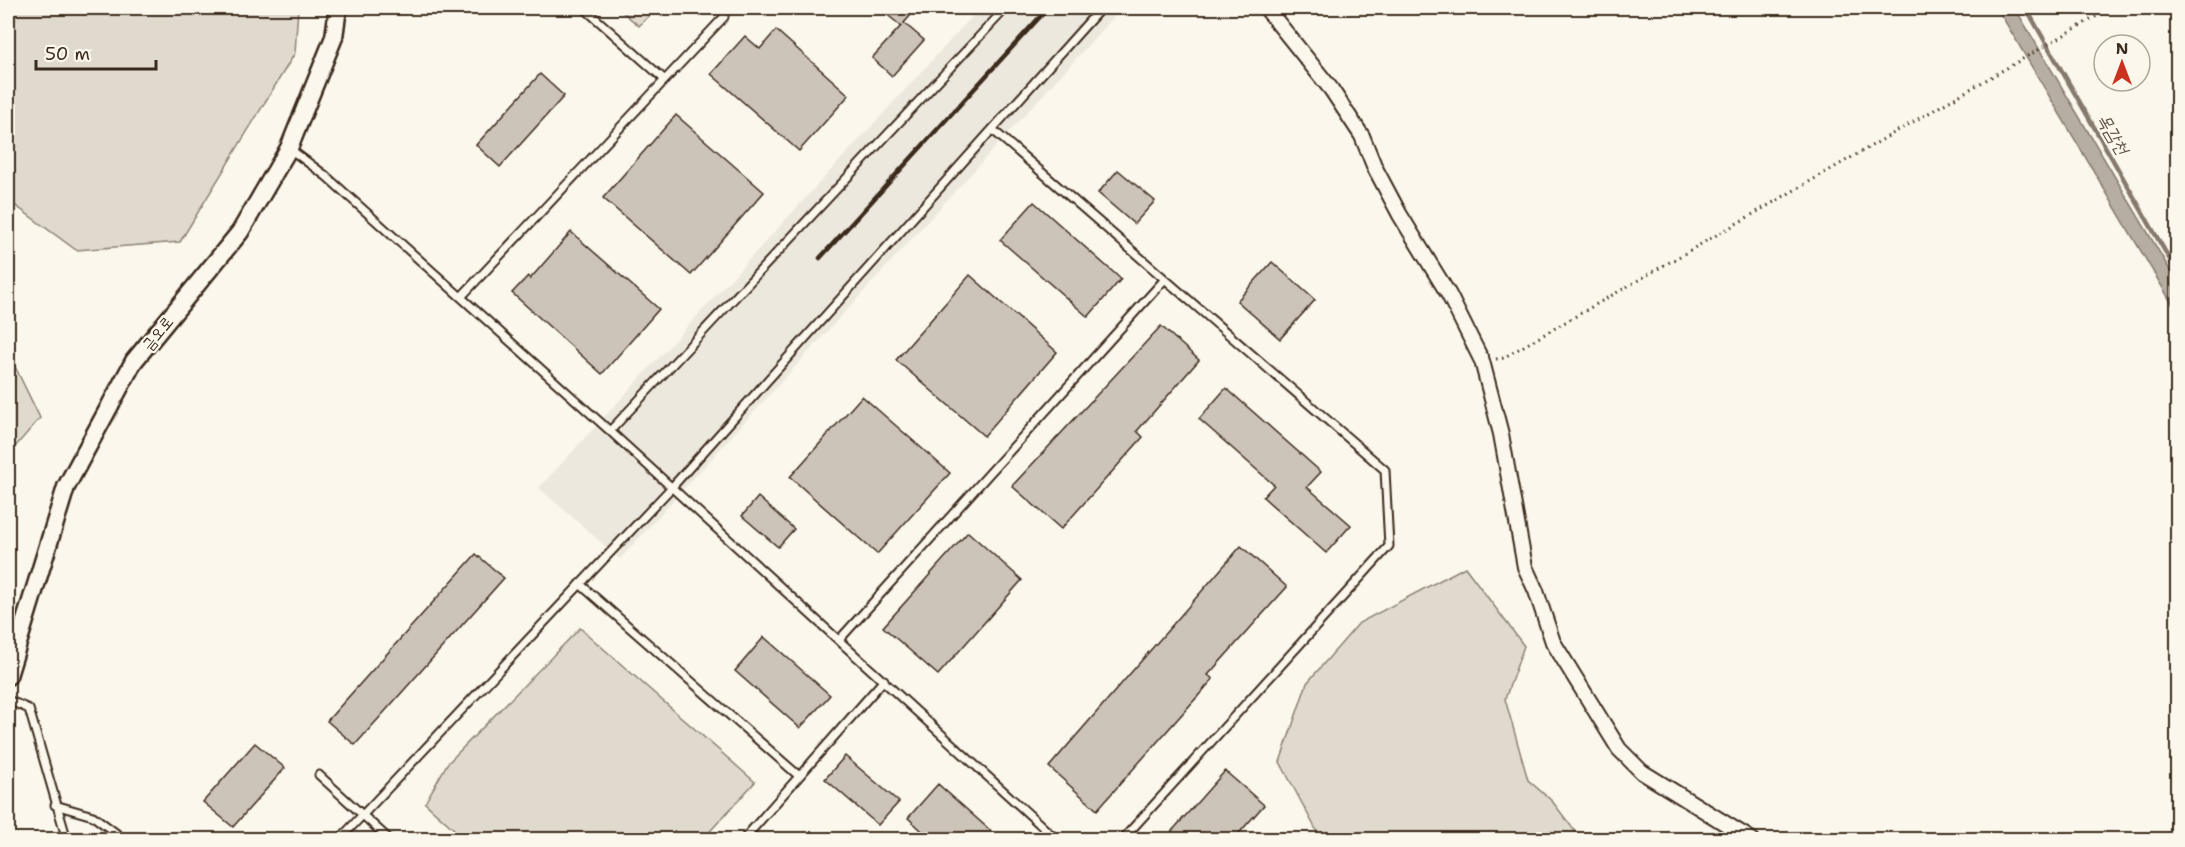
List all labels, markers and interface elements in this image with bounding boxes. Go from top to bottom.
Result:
scale bar [36,33,156,71]
north arrow [2092,33,2152,93]
text: N [2116,38,2128,59]
text: 50 m [45,42,90,66]
water label: 목감천 [2092,109,2135,160]
street label: 금오로 [137,312,178,355]

